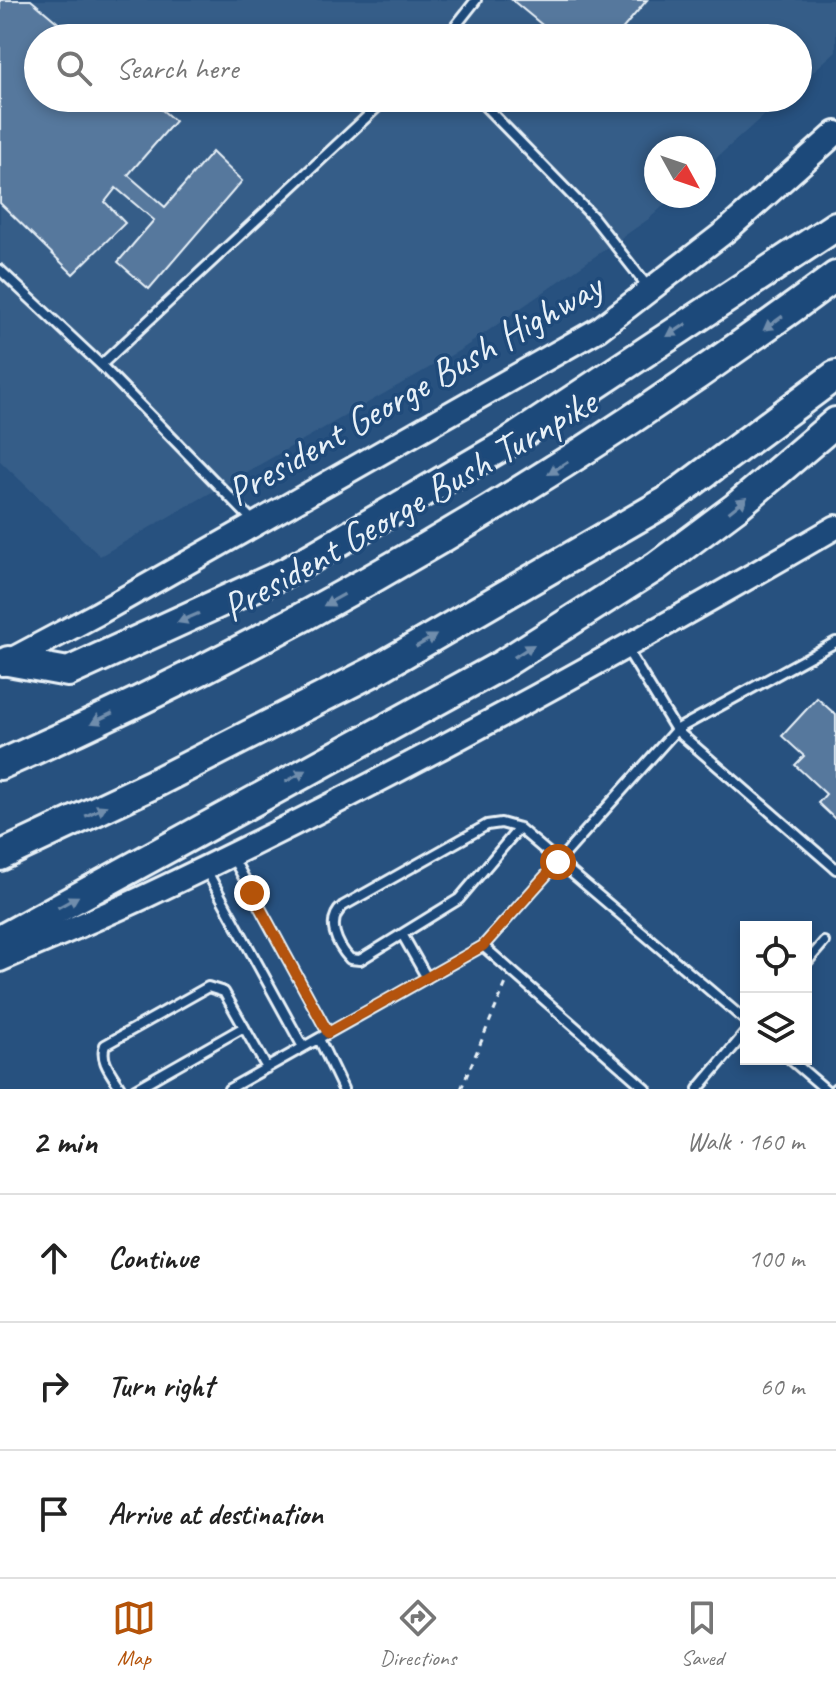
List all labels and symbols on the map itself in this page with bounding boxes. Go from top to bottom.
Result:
north arrow [644,136,716,208]
street label: President George Bush Highway [218,259,613,517]
one-way arrow [763,315,784,330]
one-way arrow [666,322,688,337]
street label: President George Bush Turnpike [213,376,608,633]
one-way arrow [547,461,569,475]
one-way arrow [728,497,748,513]
one-way arrow [322,593,345,607]
one-way arrow [176,611,200,625]
one-way arrow [415,634,438,648]
one-way arrow [513,645,535,659]
one-way arrow [91,711,114,725]
one-way arrow [285,770,307,784]
one-way arrow [84,804,108,818]
route start [540,844,576,880]
route end [234,875,270,911]
one-way arrow [57,895,80,909]

